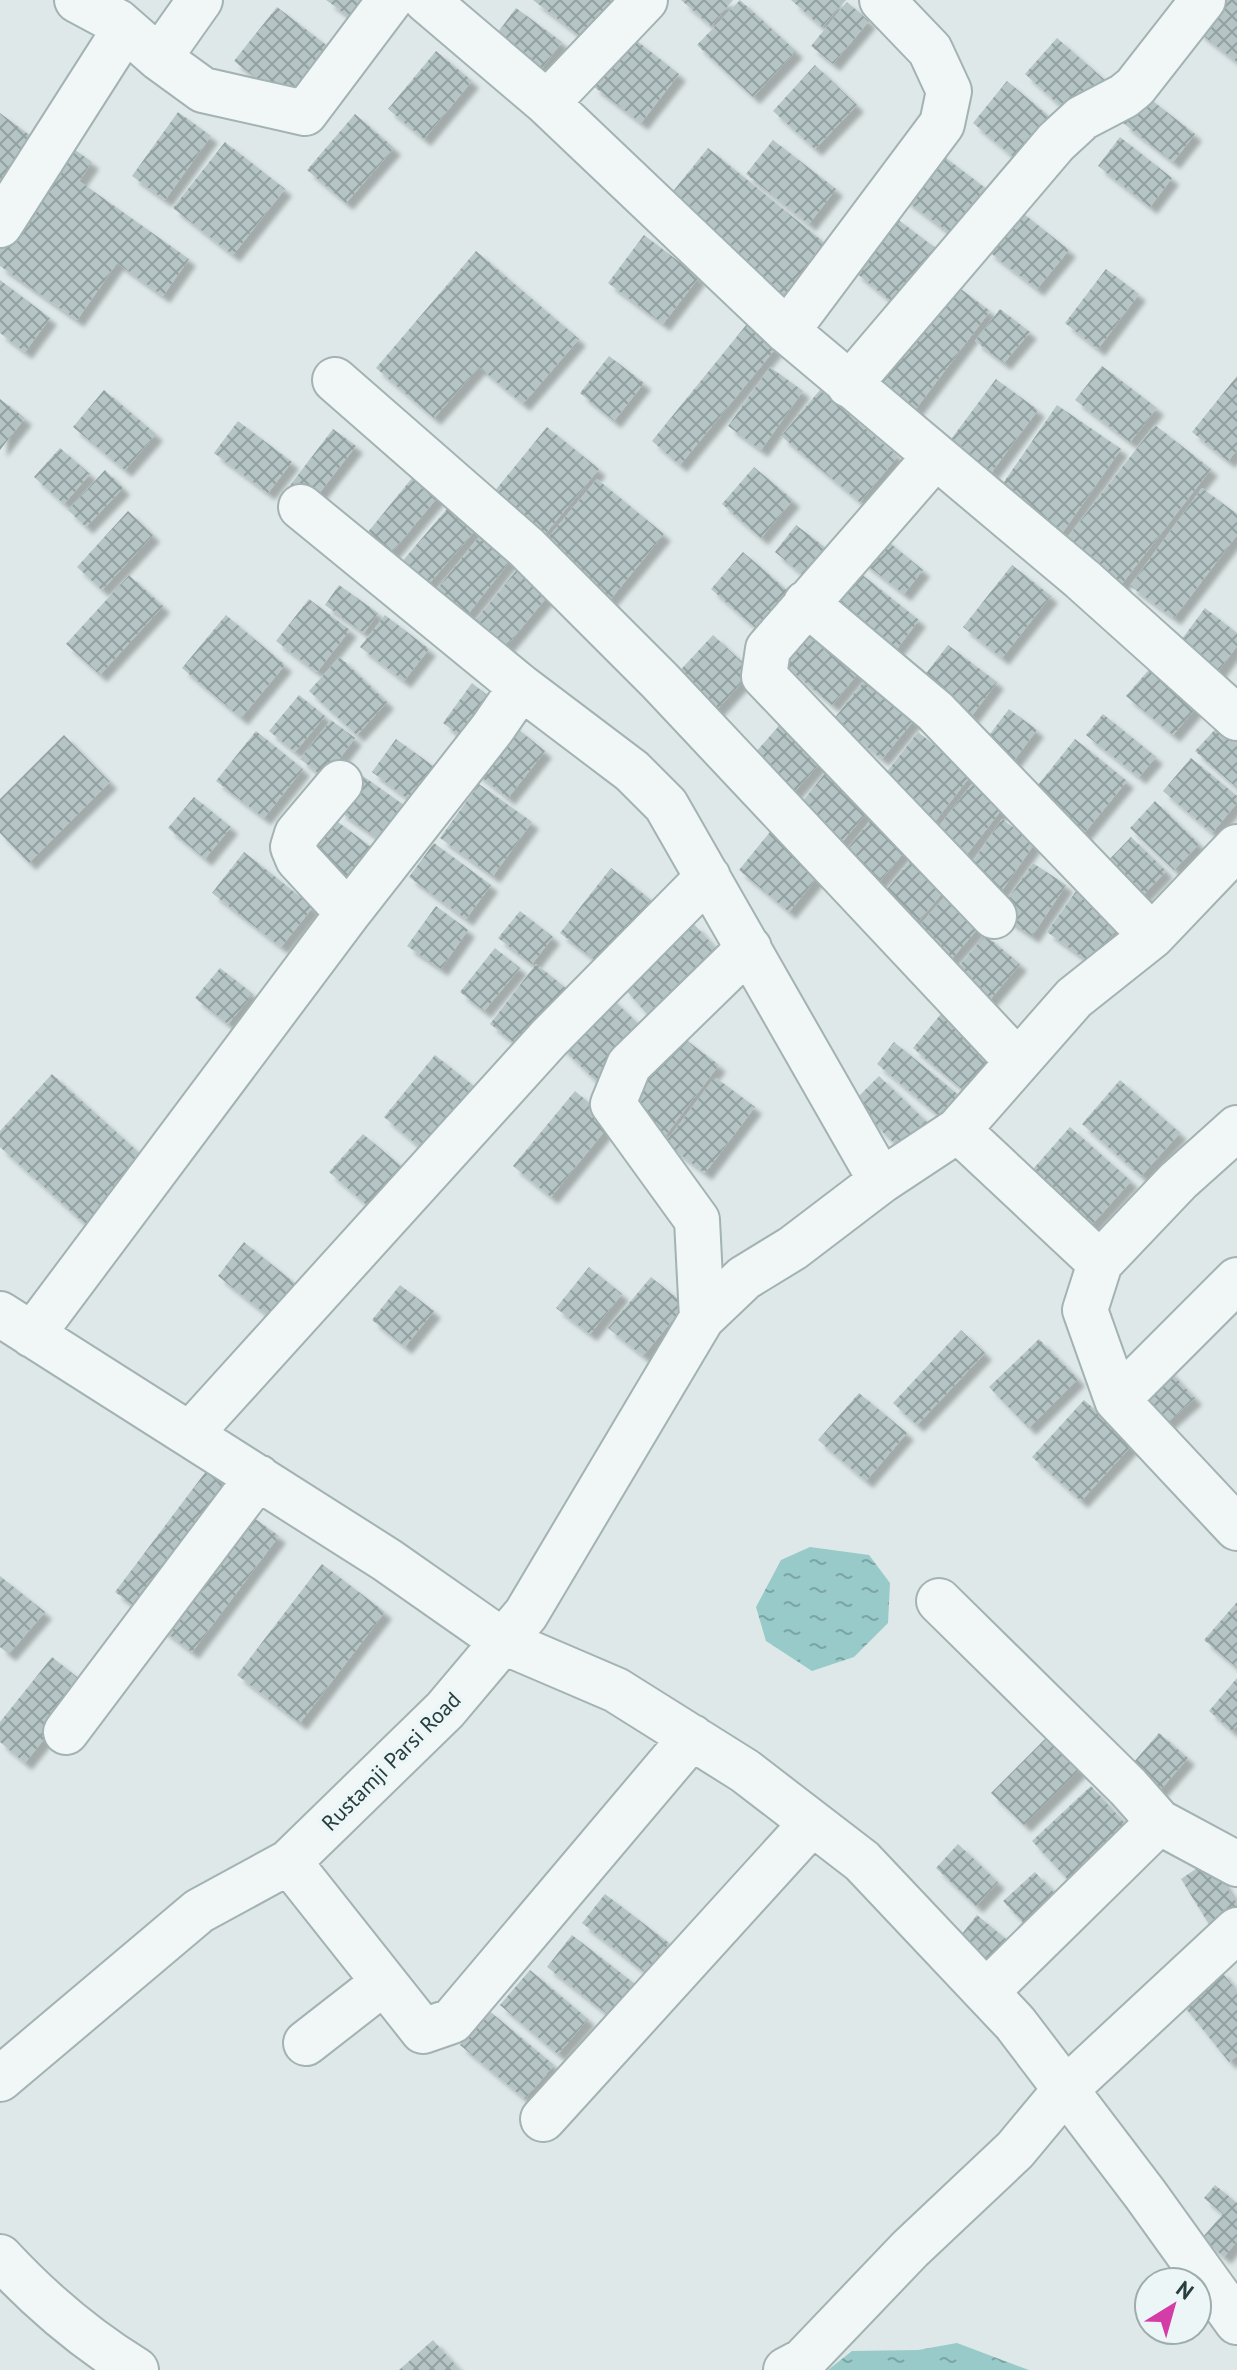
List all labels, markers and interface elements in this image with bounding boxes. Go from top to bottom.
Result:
street label: Rustamji Parsi Road [316,1686,466,1836]
north arrow [1133,2266,1213,2346]
text: N [1171,2274,1199,2306]

